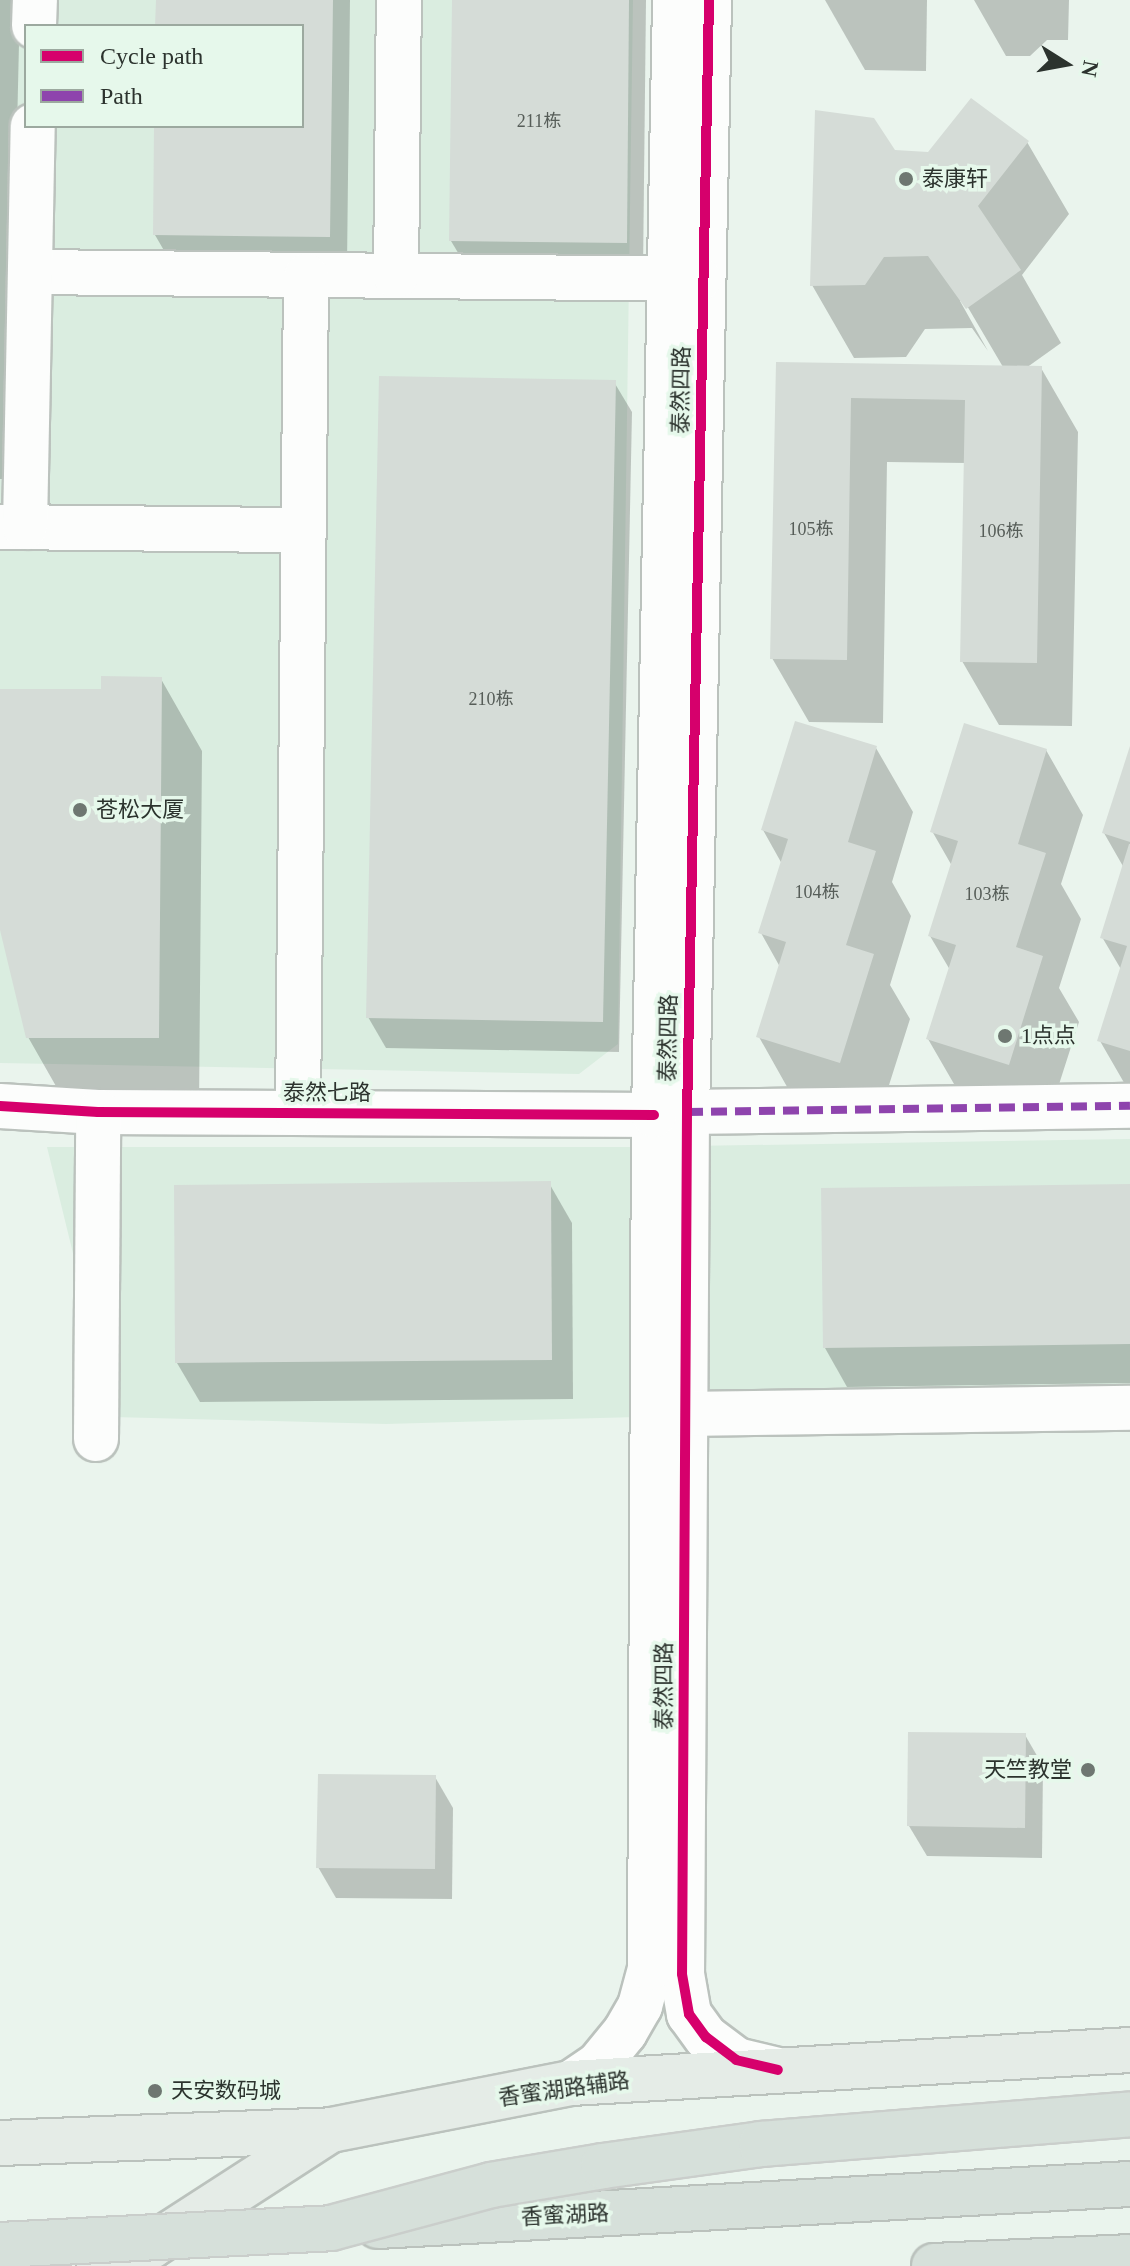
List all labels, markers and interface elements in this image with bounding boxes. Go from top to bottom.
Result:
legend [24,24,304,128]
north arrow [1026,24,1106,104]
text: Cycle path [100,43,203,69]
text: N [1076,58,1104,79]
text: Path [100,83,143,109]
house number: 211栋 [517,110,561,132]
place label: 泰康轩 [922,166,988,192]
marker: 泰康轩 [897,170,915,188]
street label: 泰然四路 [667,346,695,434]
house number: 105栋 [789,518,833,540]
house number: 106栋 [979,520,1023,542]
house number: 210栋 [469,688,513,710]
place label: 苍松大厦 [96,797,184,823]
marker: 苍松大厦 [71,801,89,819]
house number: 104栋 [795,881,839,903]
house number: 103栋 [965,883,1009,905]
street label: 泰然四路 [654,994,682,1082]
place label: 1点点 [1021,1023,1076,1049]
marker: 1点点 [996,1027,1014,1045]
street label: 泰然七路 [283,1080,371,1106]
street label: 泰然四路 [651,1642,677,1730]
place label: 天竺教堂 [984,1757,1072,1783]
marker: 天竺教堂 [1079,1761,1097,1779]
street label: 香蜜湖路辅路 [497,2067,631,2111]
place label: 天安数码城 [171,2078,281,2104]
marker: 天安数码城 [146,2082,164,2100]
street label: 香蜜湖路 [520,2200,610,2230]

